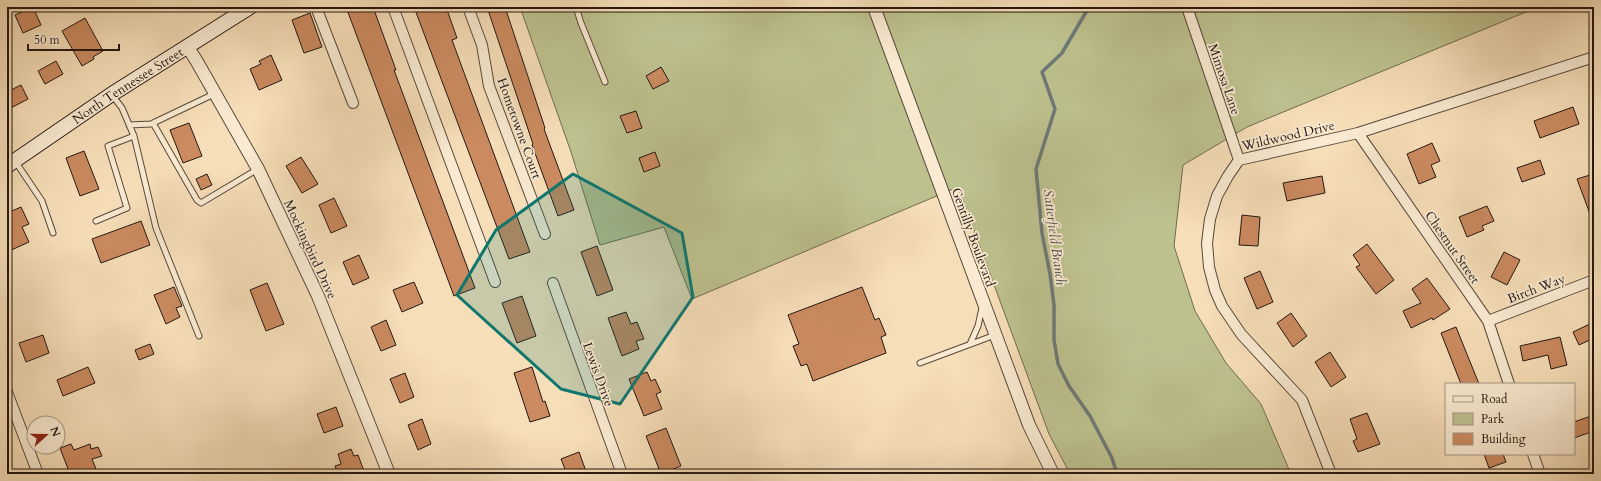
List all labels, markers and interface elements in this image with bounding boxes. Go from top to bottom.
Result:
scale bar [28,26,119,52]
text: 50 m [34,32,61,48]
street label: Mimosa Lane [1203,41,1245,117]
street label: North Tennessee Street [69,43,187,129]
street label: Hometowne Court [492,75,546,181]
street label: Wildwood Drive [1239,117,1336,156]
street label: Gentilly Boulevard [947,185,999,290]
water label: Satterfield Branch [1038,188,1071,286]
street label: Mockingbird Drive [279,197,341,302]
street label: Chestnut Street [1420,208,1484,287]
street label: Birch Way [1505,270,1568,308]
street label: Lewis Drive [578,340,618,409]
legend [1445,383,1575,455]
text: Road [1481,391,1508,407]
text: Park [1481,411,1505,427]
north arrow [26,415,66,455]
text: N [46,424,64,439]
text: Building [1481,431,1526,447]

